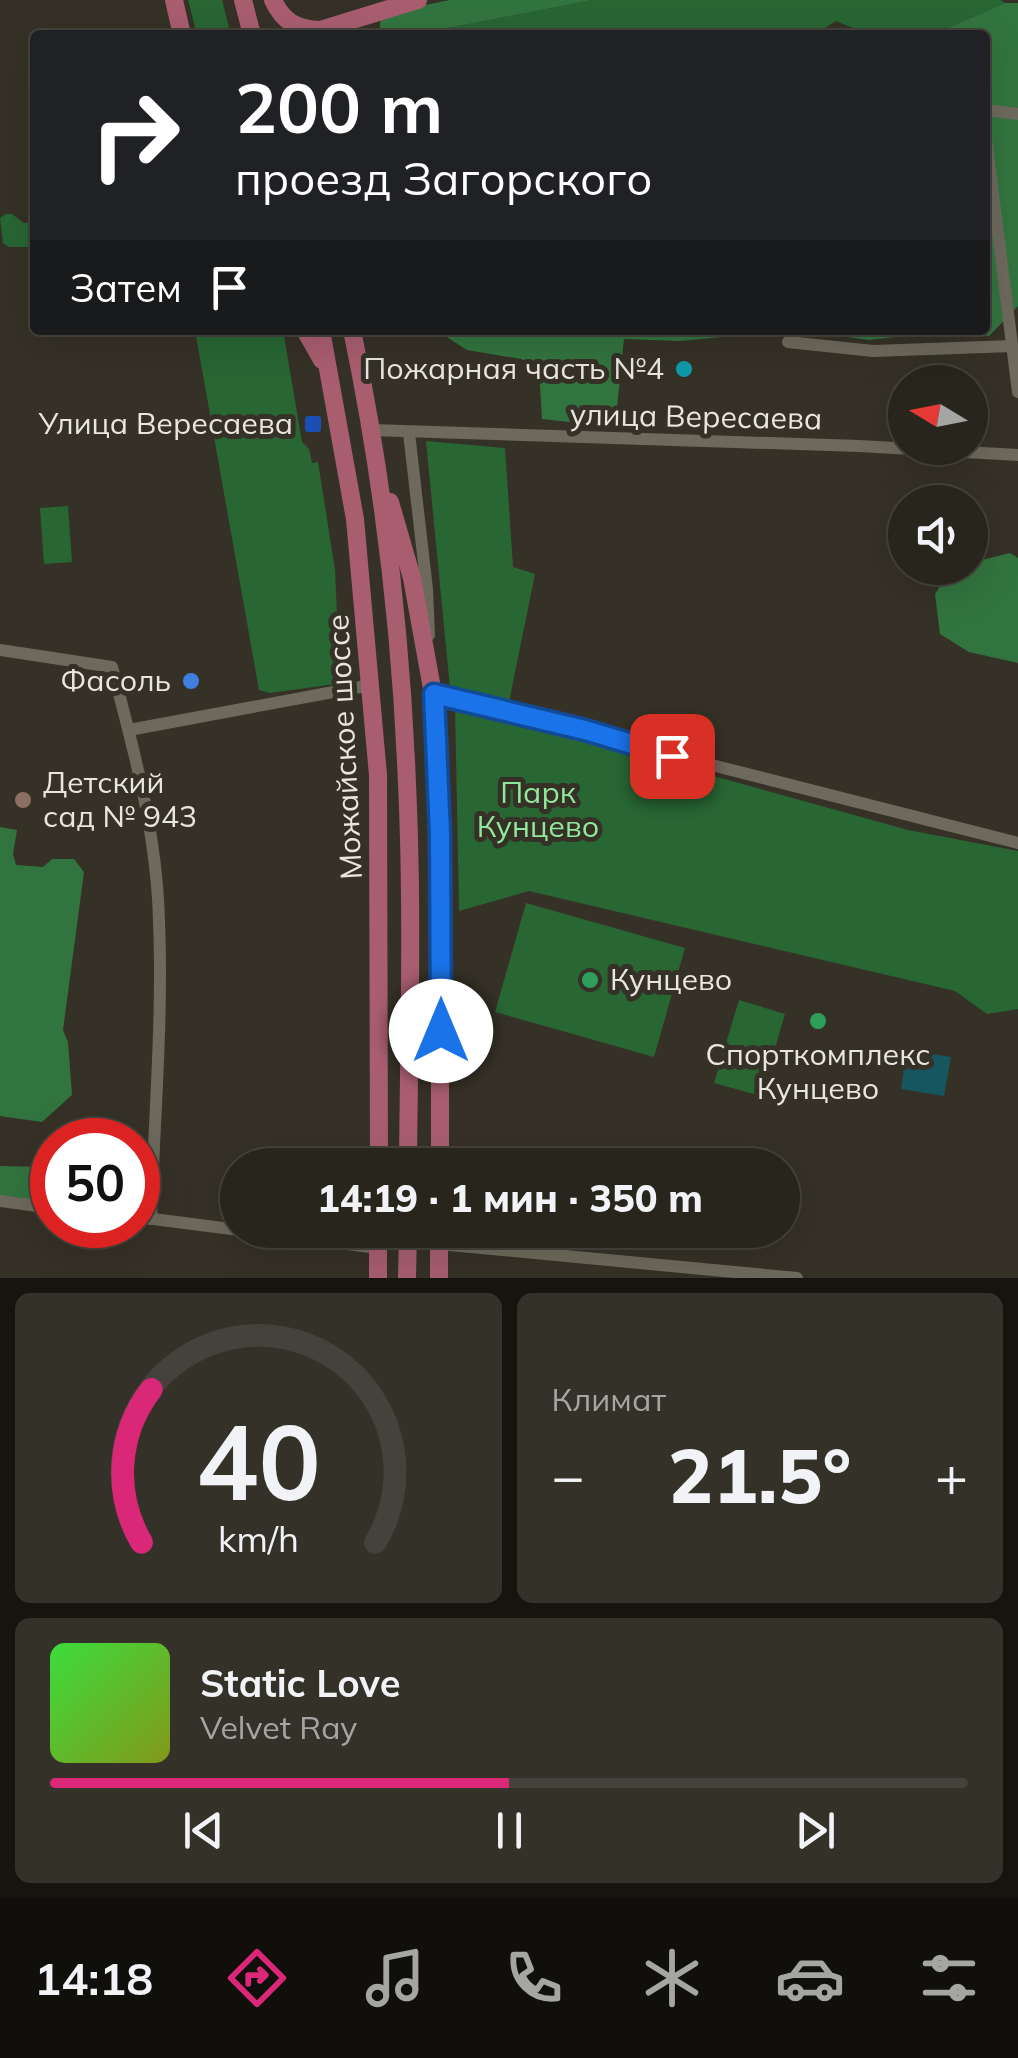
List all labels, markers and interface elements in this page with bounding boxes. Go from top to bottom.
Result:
text: 200 m [235,63,443,151]
icon: right [70,70,200,200]
text: проезд Загорского [235,150,652,206]
icon: arrive [202,260,257,315]
text: Затем [70,264,182,312]
place label: Пожарная часть №4 [363,349,664,387]
marker: Пожарная часть №4 [673,358,695,380]
north arrow [888,365,988,465]
map controls [888,365,988,585]
street label: улица Вересаева [570,395,822,437]
place label: Улица Вересаева [38,404,293,442]
marker: Улица Вересаева [302,413,324,435]
button: sound [888,485,988,585]
street label: Можайское шоссе [318,613,370,881]
place label: Фасоль [60,661,171,699]
marker: Фасоль [180,670,202,692]
pin [630,714,715,799]
icon: arrive [645,729,700,784]
place label: Детский сад № 943 [43,763,197,835]
park label: Парк Кунцево [477,773,599,845]
marker: Детский сад № 943 [12,789,34,811]
place label: Кунцево [610,960,732,998]
marker: Кунцево [579,969,601,991]
position arrow [389,979,493,1083]
marker: Спорткомплекс Кунцево [807,1010,829,1032]
place label: Спорткомплекс Кунцево [706,1035,930,1107]
speed limit sign: 50 [30,1118,160,1248]
text: 14:19 · 1 мин · 350 m [317,1174,703,1222]
text: Климат [552,1379,666,1419]
text: 40 [196,1395,321,1526]
text: 21.5° [668,1428,851,1522]
text: − [552,1441,585,1510]
text: + [935,1441,968,1510]
text: km/h [218,1516,299,1561]
text: Static Love [200,1659,401,1707]
text: Velvet Ray [200,1707,357,1747]
icon: previous [176,1803,231,1858]
icon: pause [482,1803,537,1858]
icon: next [788,1803,843,1858]
icon: directions [222,1943,292,2013]
icon: music [360,1943,430,2013]
icon: phone [499,1943,569,2013]
icon: climate [637,1943,707,2013]
icon: car [775,1943,845,2013]
icon: filters [914,1943,984,2013]
text: 14:18 [34,1950,153,2006]

